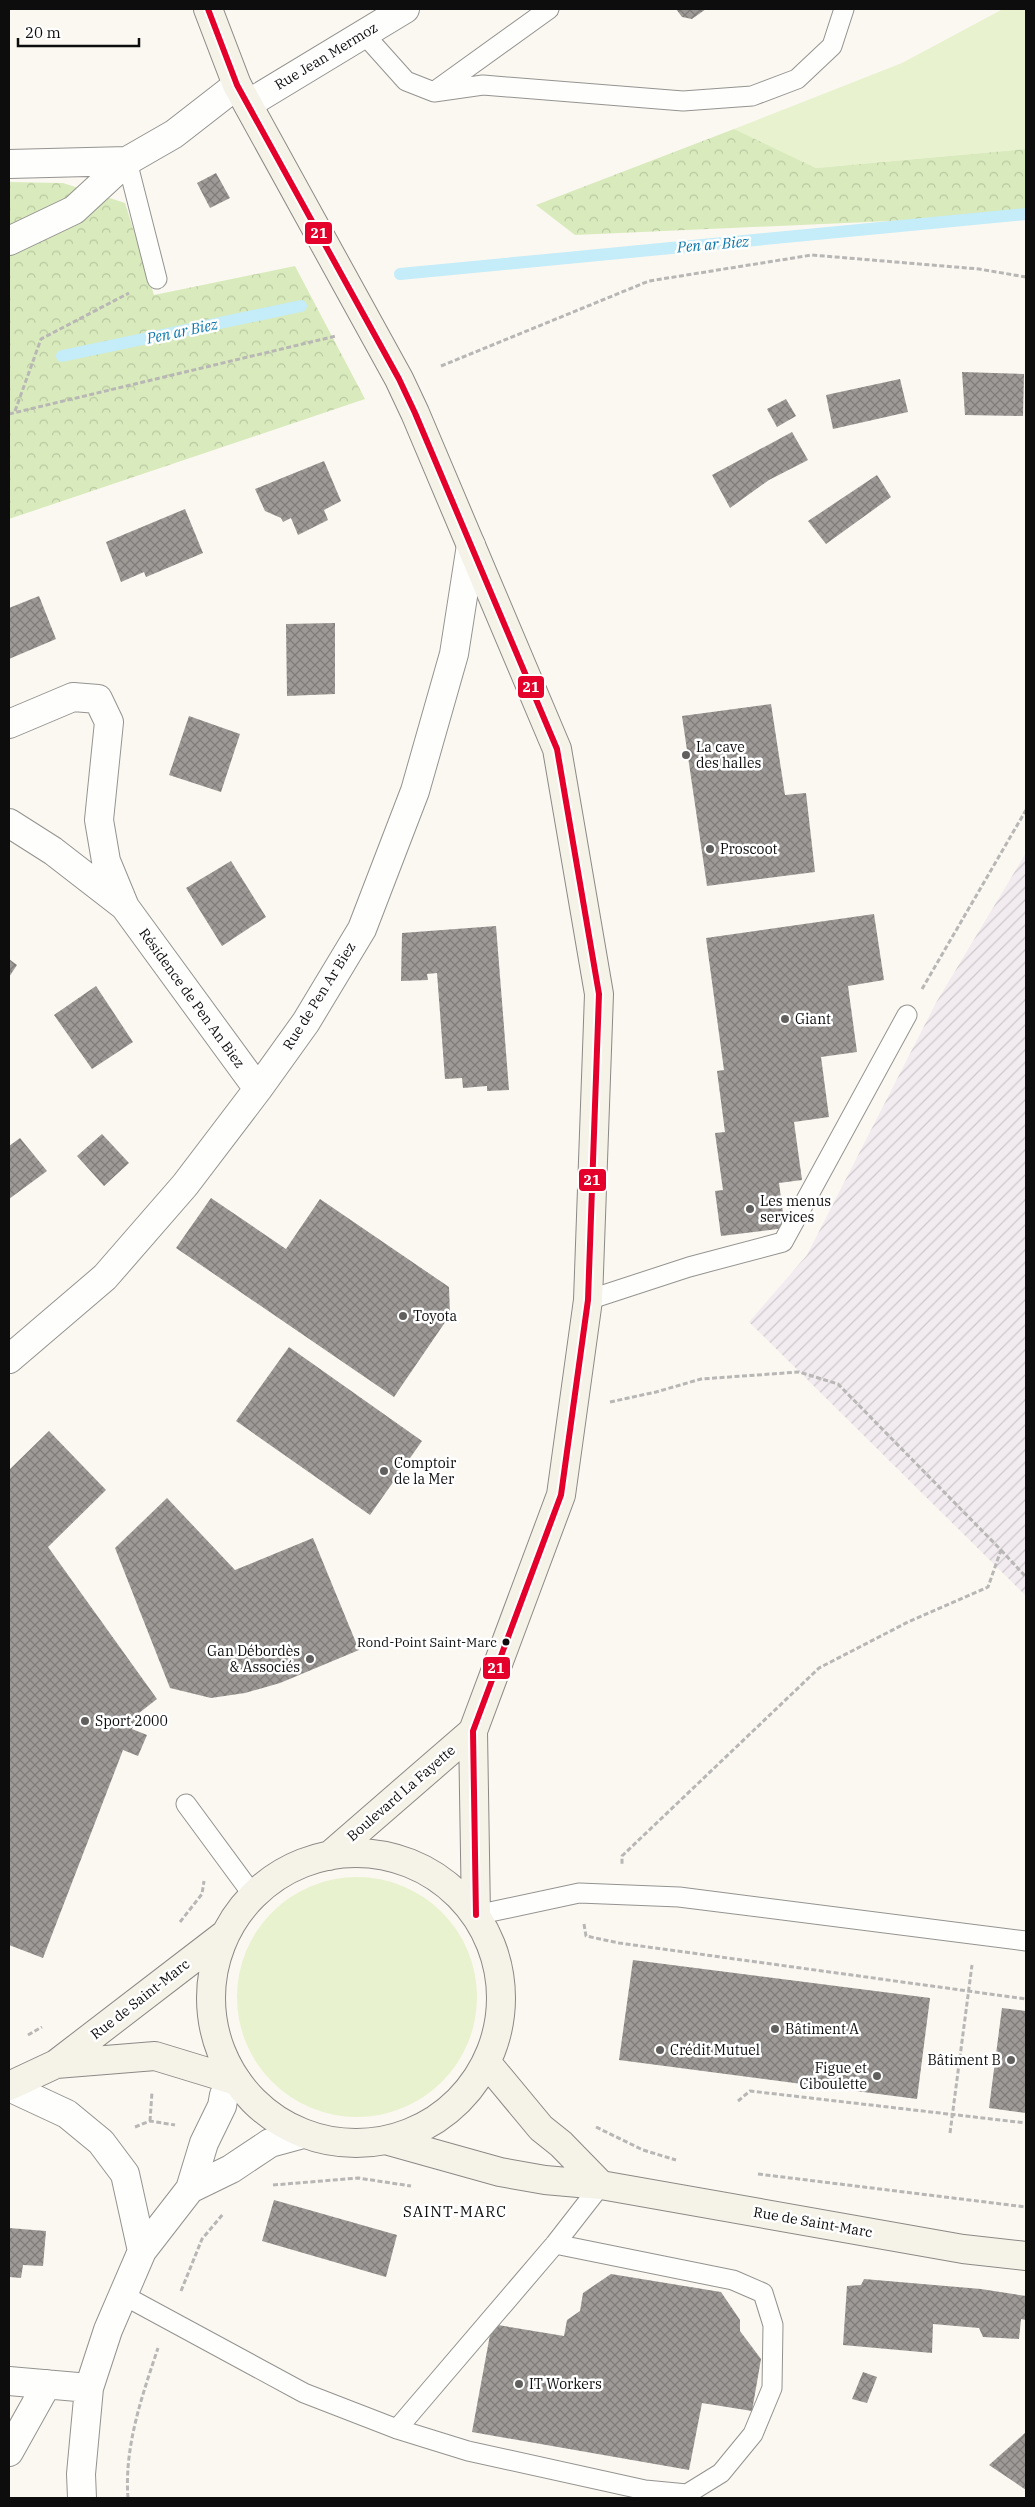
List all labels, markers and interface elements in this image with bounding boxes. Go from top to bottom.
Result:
scale bar [18,15,139,47]
street label: Rue Jean Mermoz [271,18,381,94]
text: 20 m [25,23,61,42]
line badge: 21 [304,221,333,245]
text: 21 [311,224,327,242]
water label: Pen ar Biez [675,231,750,257]
water label: Pen ar Biez [144,314,219,348]
line badge: 21 [517,675,545,699]
text: 21 [523,678,539,696]
place label: La cave des halles [696,738,761,772]
marker: La cave des halles [680,749,692,761]
place label: Proscoot [720,840,778,858]
marker: Proscoot [704,843,716,855]
street label: Résidence de Pen An Biez [135,925,249,1071]
street label: Rue de Pen Ar Biez [279,939,359,1053]
place label: Giant [795,1010,831,1028]
marker: Giant [779,1013,791,1025]
line badge: 21 [578,1168,607,1192]
text: 21 [584,1171,600,1189]
place label: Les menus services [760,1192,831,1226]
marker: Les menus services [744,1203,756,1215]
place label: Toyota [413,1307,457,1325]
marker: Toyota [397,1310,409,1322]
place label: Comptoir de la Mer [394,1454,457,1488]
marker: Comptoir de la Mer [378,1465,390,1477]
place label: Rond-Point Saint-Marc [357,1634,497,1651]
marker: Rond-Point Saint-Marc [501,1637,511,1647]
place label: Gan Débordès & Associés [207,1642,300,1676]
marker: Gan Débordès & Associés [304,1653,316,1665]
line badge: 21 [482,1656,511,1680]
text: 21 [488,1659,504,1677]
place label: Sport 2000 [95,1712,168,1730]
marker: Sport 2000 [79,1715,91,1727]
street label: Boulevard La Fayette [343,1741,459,1845]
street label: Rue de Saint-Marc [87,1955,193,2043]
place label: Bâtiment A [785,2020,859,2038]
marker: Bâtiment A [769,2023,781,2035]
place label: Crédit Mutuel [670,2041,760,2059]
marker: Crédit Mutuel [654,2044,666,2056]
place label: Bâtiment B [927,2051,1001,2069]
marker: Bâtiment B [1005,2054,1017,2066]
place label: Figue et Ciboulette [799,2059,867,2093]
marker: Figue et Ciboulette [871,2070,883,2082]
district label: SAINT-MARC [403,2202,507,2221]
street label: Rue de Saint-Marc [752,2203,874,2241]
place label: IT Workers [529,2375,602,2393]
marker: IT Workers [513,2378,525,2390]

